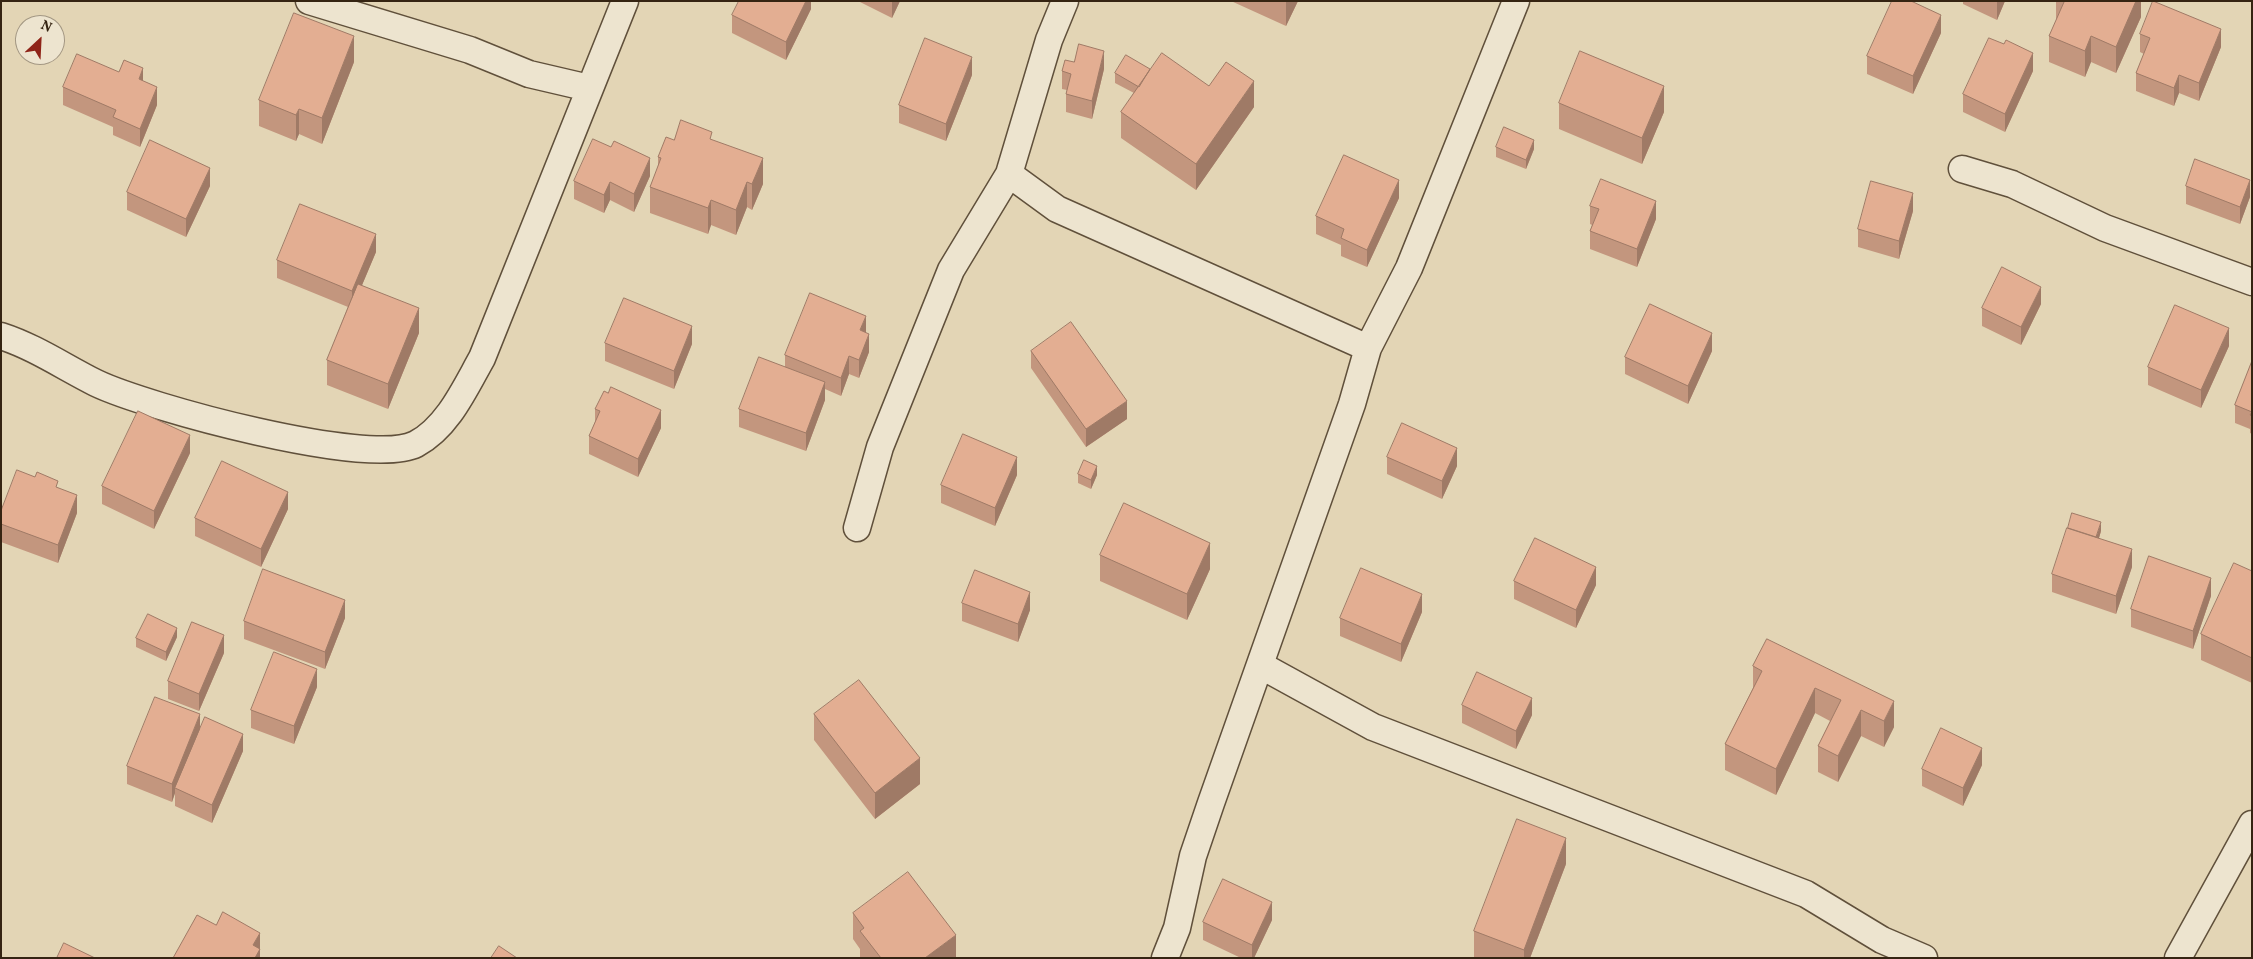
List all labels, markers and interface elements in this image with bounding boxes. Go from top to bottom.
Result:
north arrow [15,15,65,65]
text: N [37,16,55,38]

